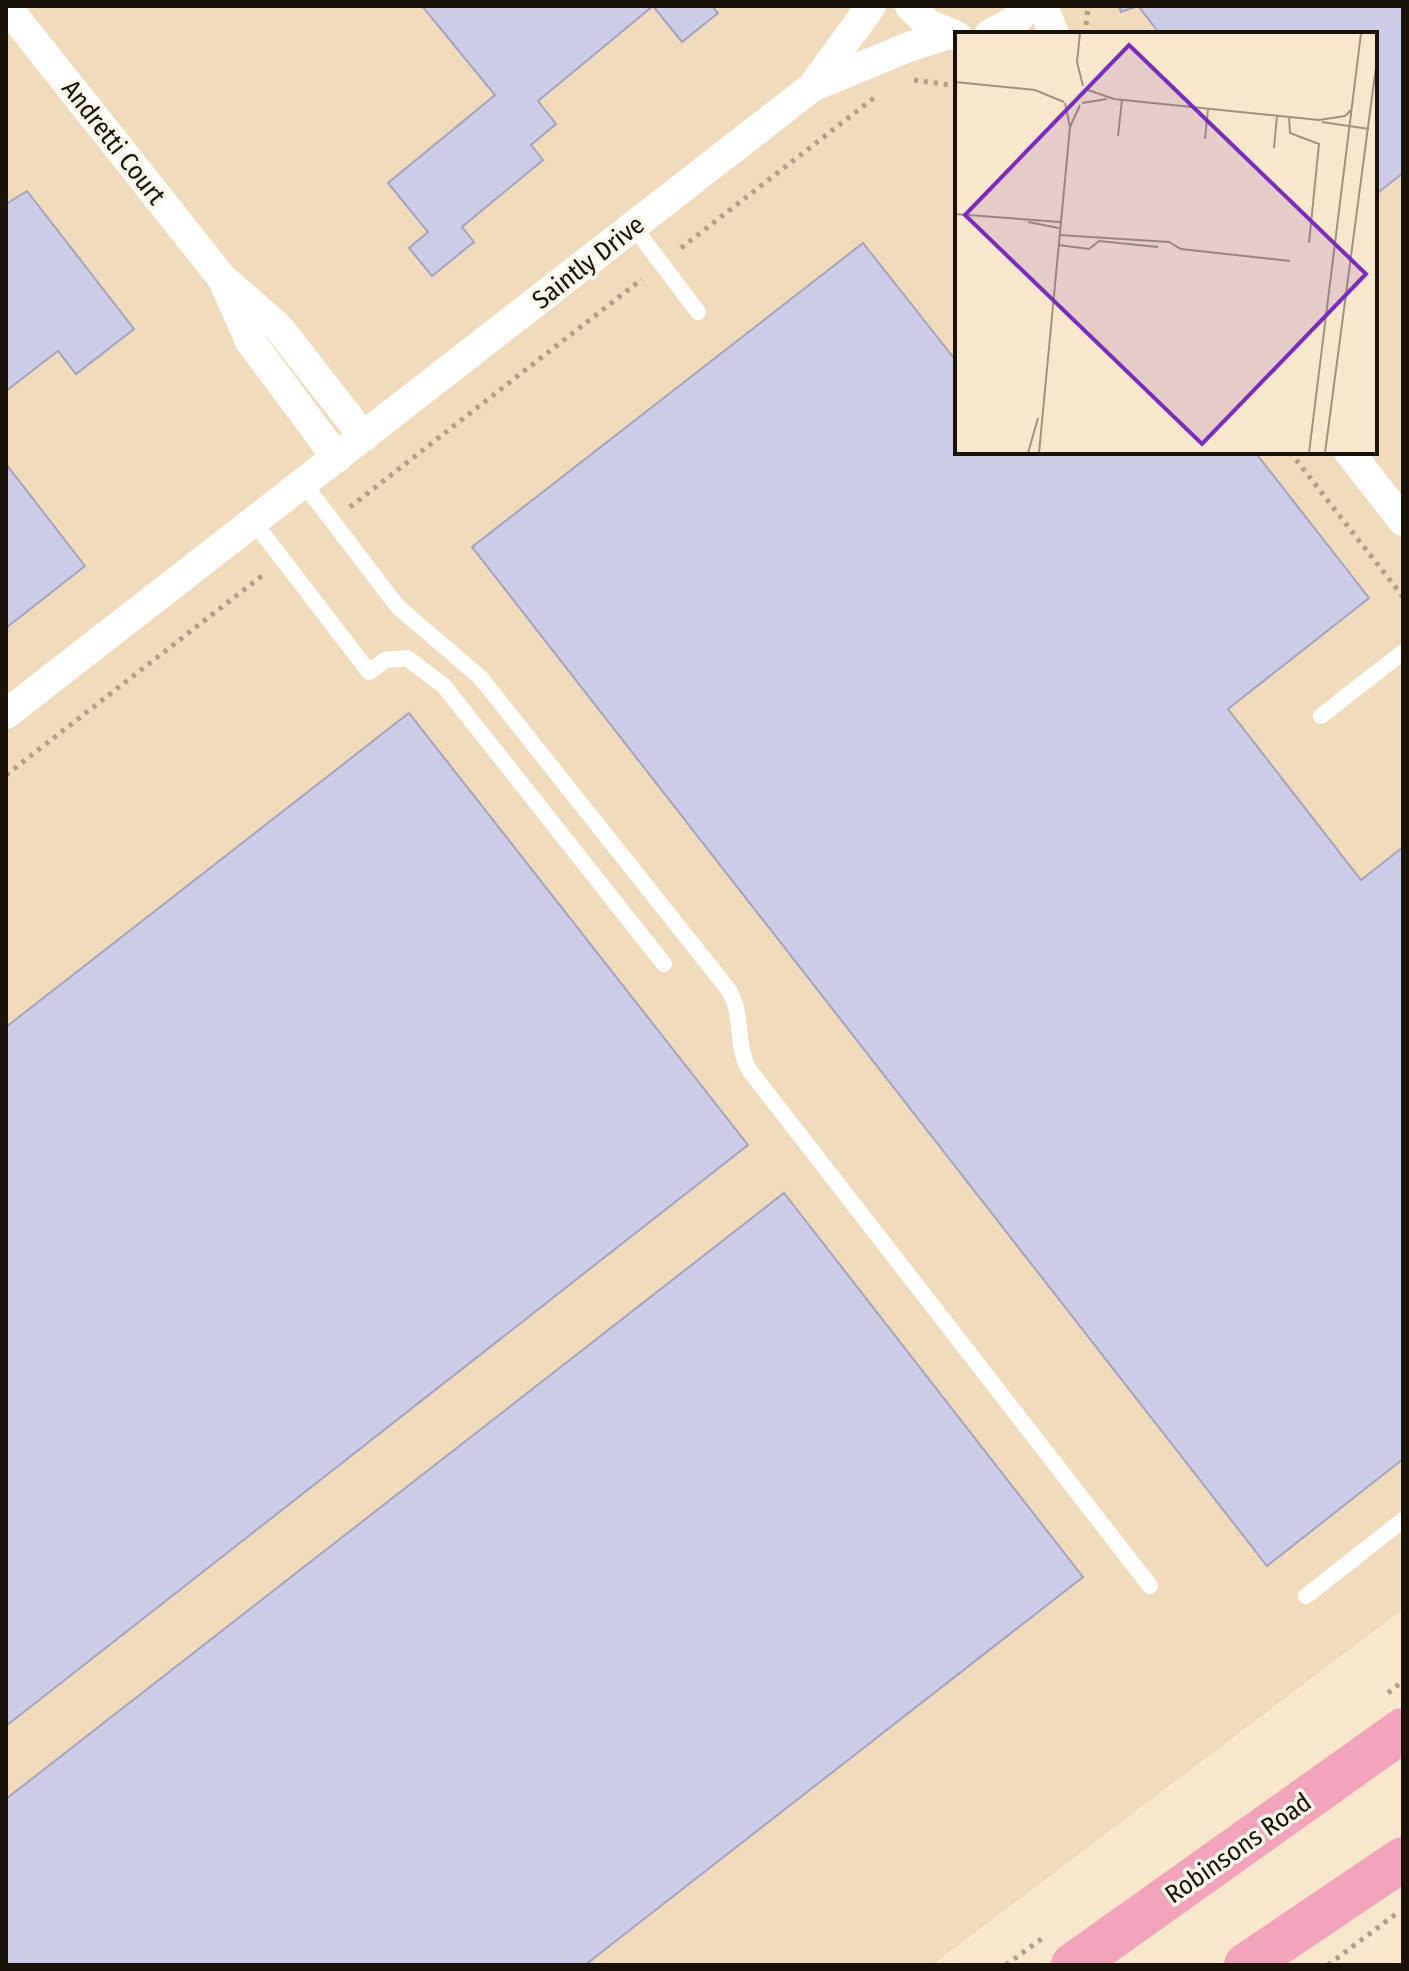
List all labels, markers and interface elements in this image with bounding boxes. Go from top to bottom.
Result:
inset map [955,32,1377,454]
street label: Andretti Court [55,74,172,211]
street label: Saintly Drive [526,209,650,316]
street label: Robinsons Road [1159,1787,1317,1910]

